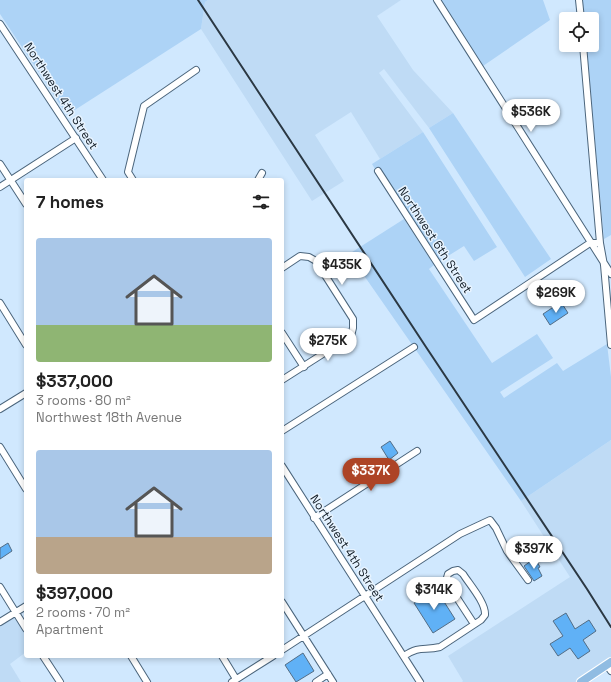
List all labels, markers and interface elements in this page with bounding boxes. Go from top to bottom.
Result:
map controls [559,12,599,52]
button: locate [559,12,599,52]
street label: Northwest 4th Street [20,40,102,152]
pin: $536K [503,99,559,133]
text: $536K [511,103,551,120]
street label: Northwest 6th Street [394,184,476,296]
text: 7 homes [36,191,104,213]
icon: filters [250,191,272,213]
pin: $435K [314,252,370,286]
text: $435K [322,256,362,273]
icon: home [118,264,190,336]
pin: $269K [528,280,584,314]
text: $269K [536,284,576,301]
pin: $275K [300,328,356,362]
text: $275K [309,332,347,349]
text: $337,000 [36,370,113,392]
text: 3 rooms · 80 m² [36,392,131,409]
text: Northwest 18th Avenue [36,409,182,426]
pin: $337K [343,458,399,492]
text: $337K [351,462,391,479]
icon: home [118,476,190,548]
street label: Northwest 4th Street [306,492,388,604]
pin: $397K [506,536,562,570]
text: $397K [515,540,553,557]
pin: $314K [406,577,462,611]
text: $314K [415,581,453,598]
text: $397,000 [36,582,113,604]
text: 2 rooms · 70 m² [36,604,130,621]
text: Apartment [36,621,104,638]

